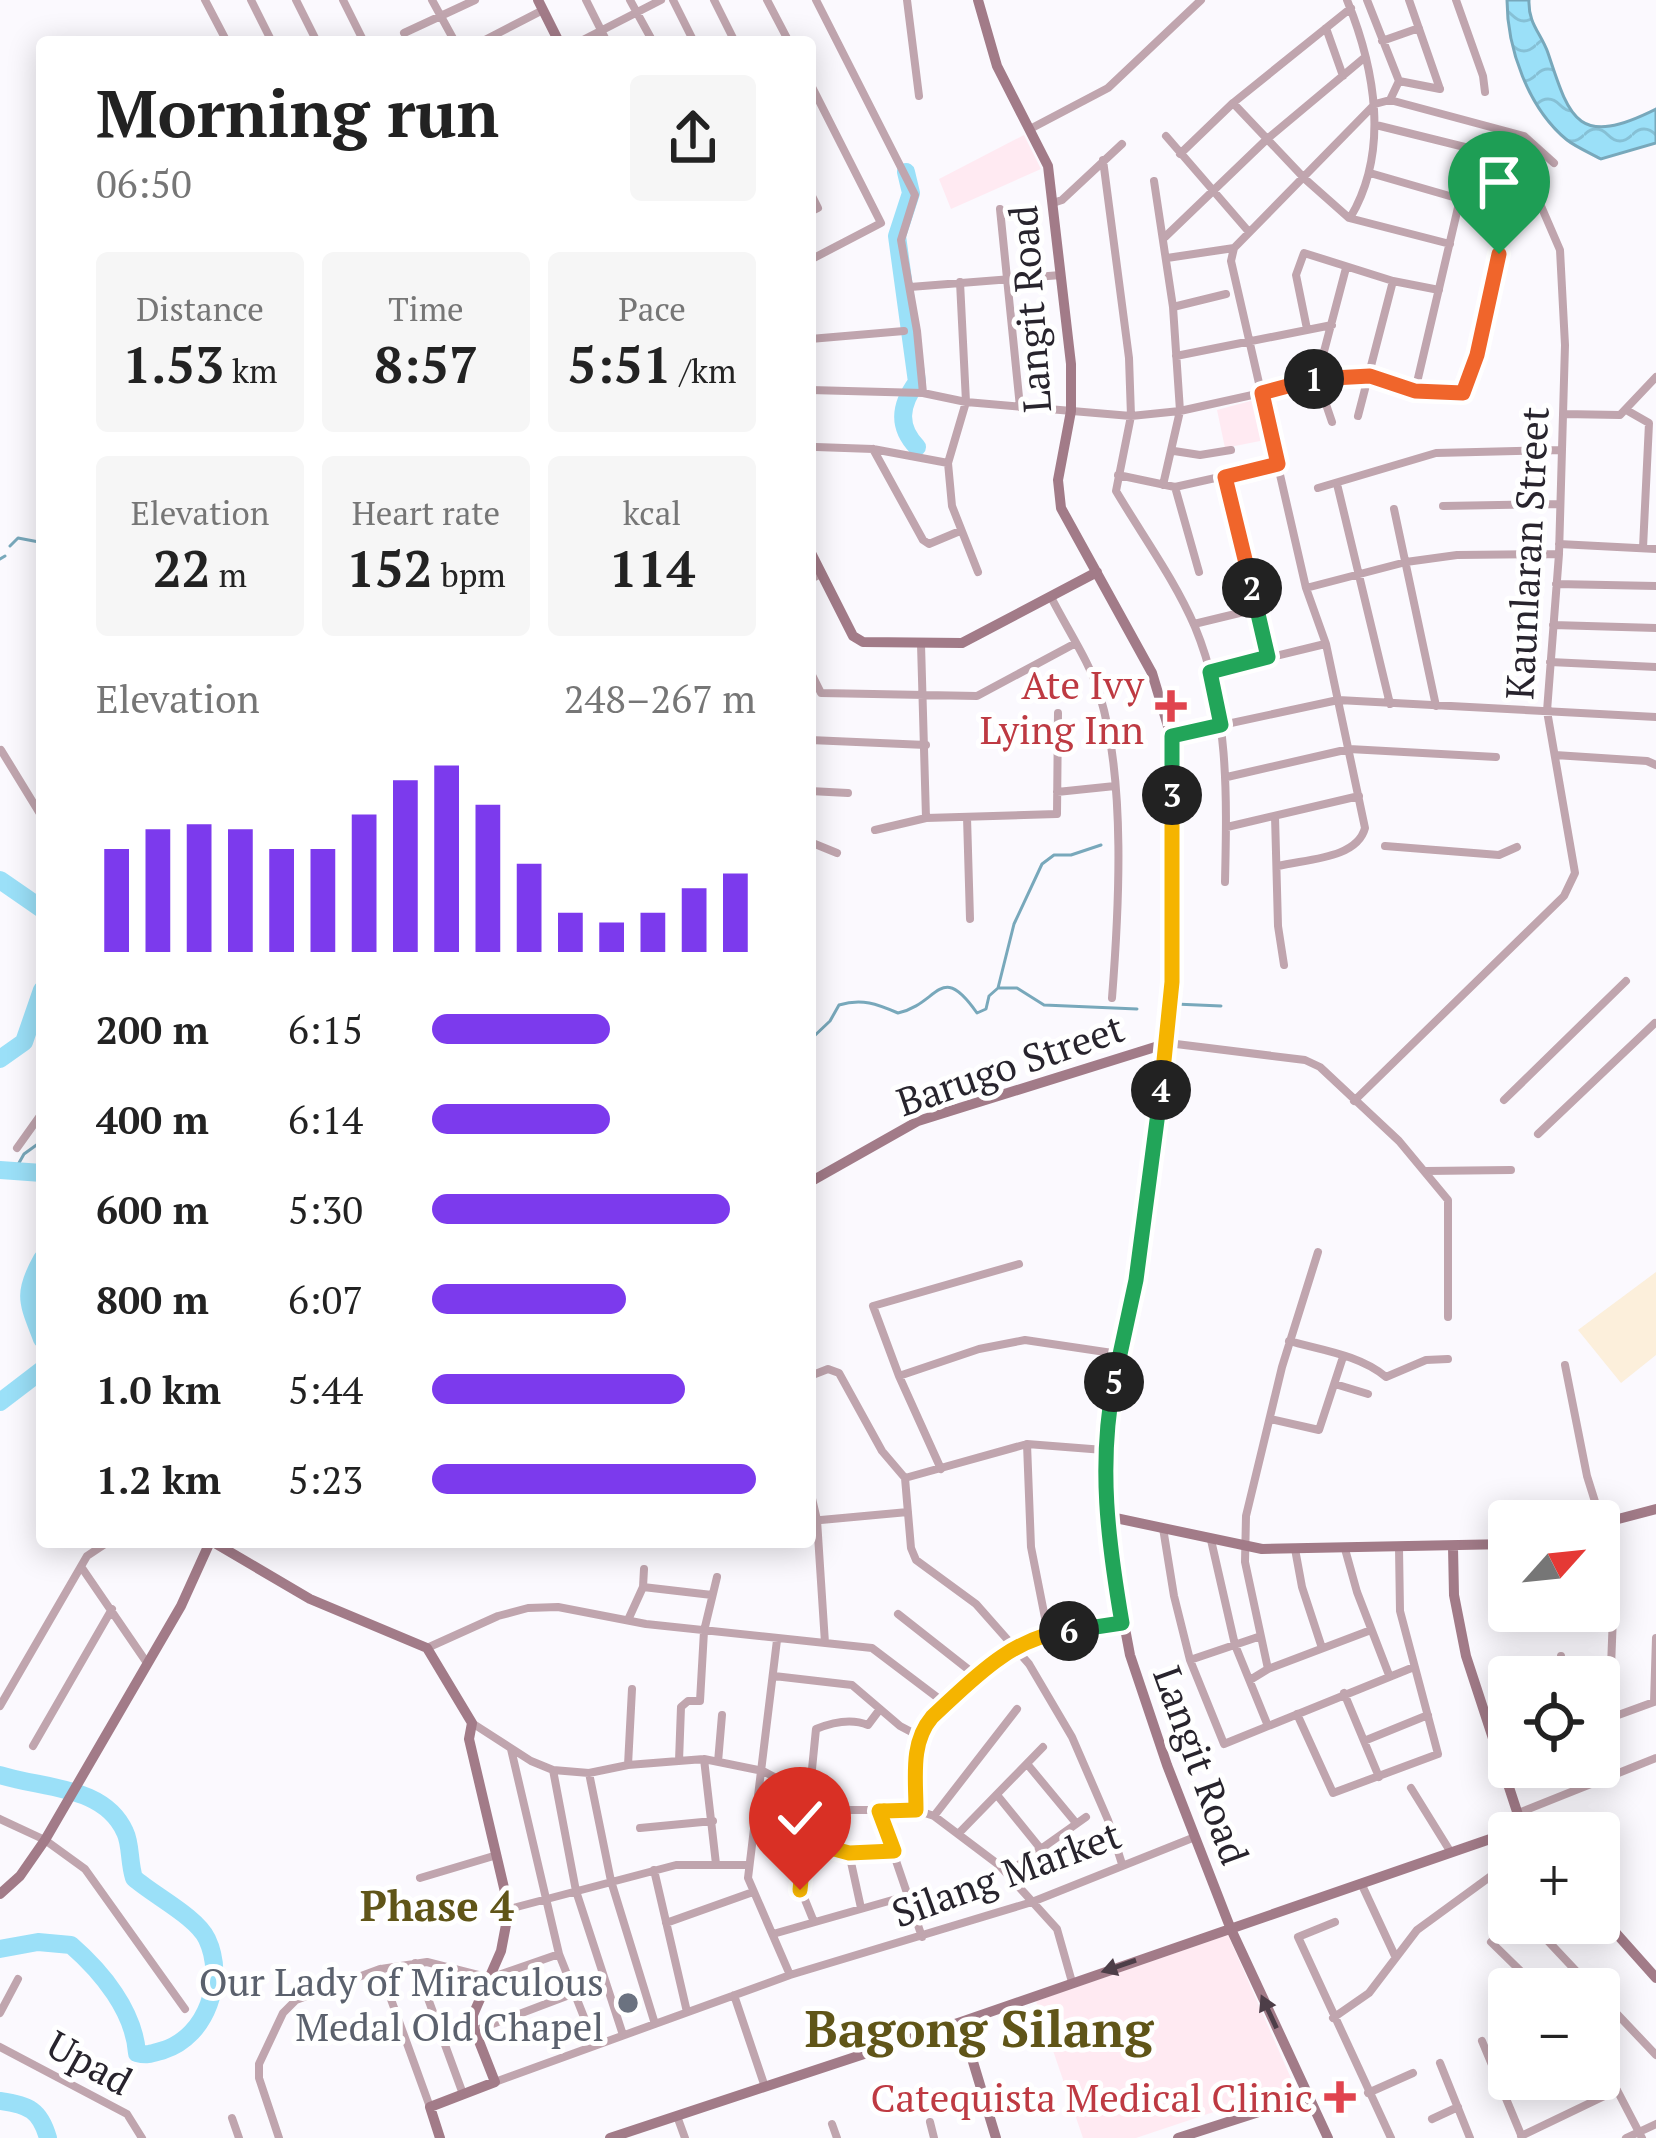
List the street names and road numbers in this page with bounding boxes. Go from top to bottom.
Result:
street label: Langit Road [996,204,1062,414]
street label: Kaunlaran Street [1492,405,1560,701]
street label: Barugo Street [890,1001,1130,1127]
street label: Langit Road [1142,1659,1262,1871]
street label: Silang Market [885,1808,1127,1938]
street label: Upad [38,2018,142,2106]

